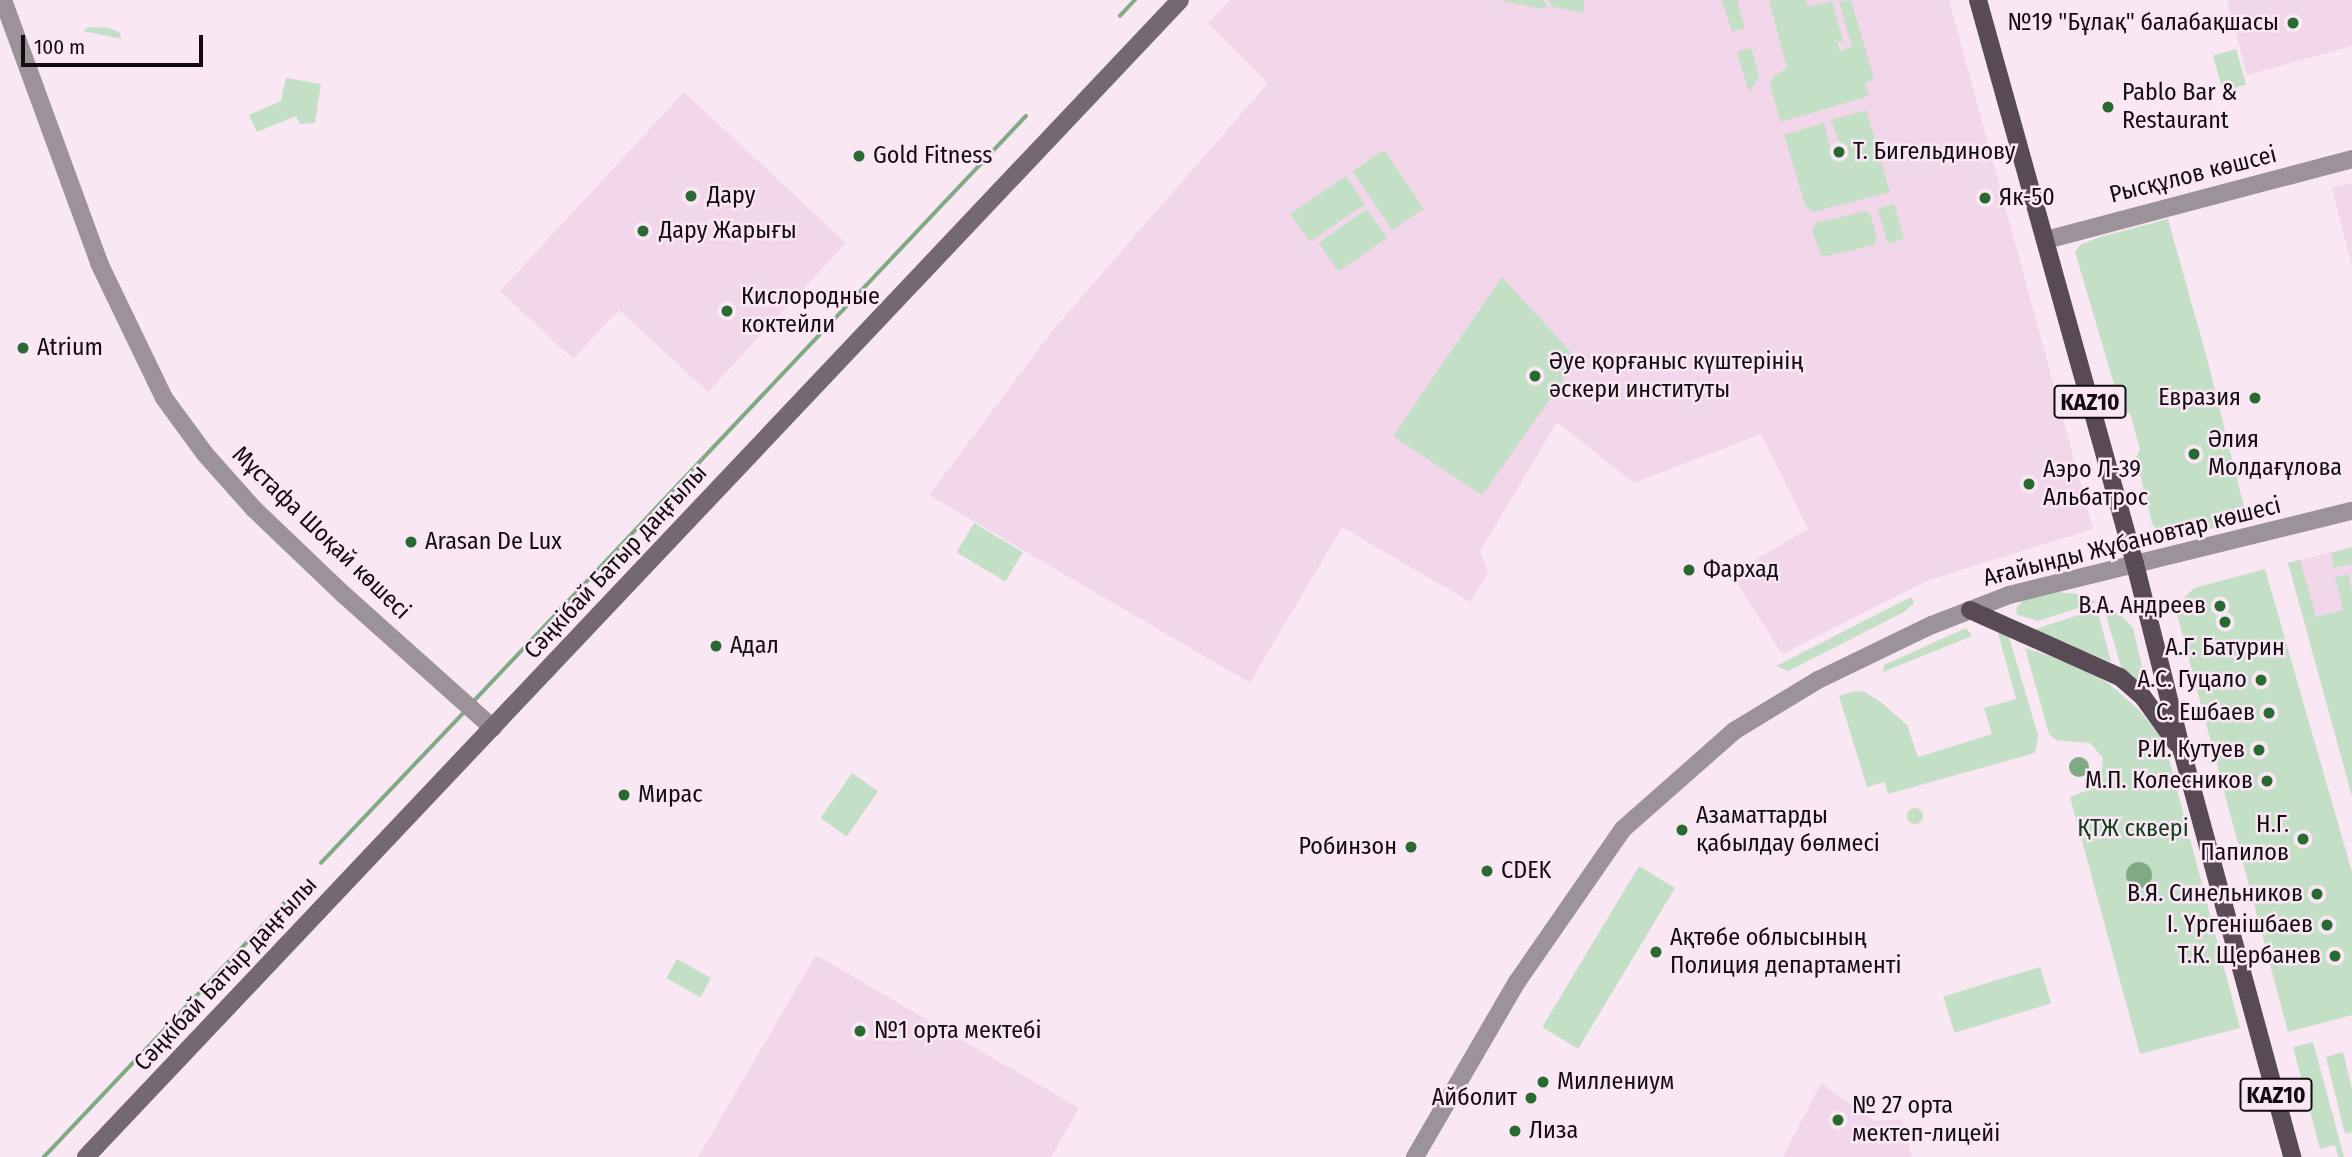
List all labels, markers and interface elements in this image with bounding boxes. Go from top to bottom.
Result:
place label: №19 "Бұлақ" балабақшасы [2008,9,2279,37]
marker: №19 "Бұлақ" балабақшасы [2285,15,2301,31]
scale bar [24,21,206,65]
text: 100 m [34,34,85,60]
place label: Pablo Bar & Restaurant [2122,79,2237,135]
marker: Pablo Bar & Restaurant [2100,99,2116,115]
place label: Т. Бигельдинову [1853,138,2015,166]
street label: Рысқұлов көшсеі [2106,140,2280,210]
place label: Gold Fitness [873,142,992,170]
marker: Т. Бигельдинову [1831,144,1847,160]
marker: Gold Fitness [851,148,867,164]
place label: Дару [707,182,755,210]
place label: Як-50 [1999,184,2055,212]
marker: Дару [681,186,701,206]
marker: Як-50 [1977,190,1993,206]
place label: Дару Жарығы [659,217,797,245]
marker: Дару Жарығы [633,221,653,241]
place label: Кислородные коктейли [741,283,880,339]
marker: Кислородные коктейли [719,303,735,319]
place label: Atrium [37,334,103,362]
marker: Atrium [15,340,31,356]
place label: Әуе қорғаныс күштерінің әскери институты [1549,348,1803,404]
marker: Әуе қорғаныс күштерінің әскери институты [1527,368,1543,384]
road number: KAZ10 [2053,382,2127,422]
place label: Евразия [2158,384,2241,412]
marker: Евразия [2247,390,2263,406]
place label: Әлия Молдағұлова [2208,426,2342,482]
street label: Мұстафа Шоқай көшесі [226,440,416,626]
marker: Әлия Молдағұлова [2186,446,2202,462]
place label: Аэро Л-39 Альбатрос [2043,456,2148,512]
street label: Сәңкібай Батыр даңғылы [519,459,713,665]
marker: Аэро Л-39 Альбатрос [2021,476,2037,492]
street label: Ағайынды Жұбановтар көшесі [1980,491,2284,593]
place label: Arasan De Lux [425,528,562,556]
marker: Arasan De Lux [403,534,419,550]
place label: Фархад [1703,556,1779,584]
marker: Фархад [1681,562,1697,578]
place label: В.А. Андреев [2078,592,2206,620]
marker: В.А. Андреев [2212,598,2228,614]
marker: А.Г. Батурин [2217,614,2233,630]
place label: Адал [730,632,779,660]
place label: А.Г. Батурин [2165,634,2285,662]
marker: Адал [708,638,724,654]
place label: А.С. Гуцало [2138,666,2247,694]
marker: А.С. Гуцало [2253,672,2269,688]
place label: С. Ешбаев [2156,699,2255,727]
marker: С. Ешбаев [2261,705,2277,721]
place label: Р.И. Кутуев [2137,736,2245,764]
marker: Р.И. Кутуев [2251,742,2267,758]
place label: М.П. Колесников [2085,767,2253,795]
marker: М.П. Колесников [2259,773,2275,789]
place label: Мирас [638,781,703,809]
marker: Мирас [616,787,632,803]
place label: Азаматтарды қабылдау бөлмесі [1696,802,1880,858]
place label: Н.Г. Папилов [2200,811,2289,867]
park label: ҚТЖ сквері [2077,815,2189,843]
marker: Азаматтарды қабылдау бөлмесі [1674,822,1690,838]
marker: Н.Г. Папилов [2295,831,2311,847]
place label: Робинзон [1298,833,1397,861]
marker: Робинзон [1403,839,1419,855]
place label: CDEK [1501,857,1551,885]
marker: CDEK [1479,863,1495,879]
street label: Сәңкібай Батыр даңғылы [129,871,323,1077]
place label: В.Я. Синельников [2127,880,2303,908]
marker: В.Я. Синельников [2309,886,2325,902]
place label: І. Үргенішбаев [2167,911,2313,939]
marker: І. Үргенішбаев [2319,917,2335,933]
place label: Ақтөбе облысының Полиция департаменті [1670,924,1902,980]
place label: Т.К. Щербанев [2177,942,2321,970]
marker: Ақтөбе облысының Полиция департаменті [1648,944,1664,960]
marker: Т.К. Щербанев [2327,948,2343,964]
place label: №1 орта мектебі [874,1017,1041,1045]
marker: №1 орта мектебі [852,1023,868,1039]
place label: Миллениум [1557,1068,1674,1096]
marker: Миллениум [1535,1074,1551,1090]
road number: KAZ10 [2239,1076,2313,1114]
place label: Айболит [1432,1084,1517,1112]
marker: Айболит [1523,1090,1539,1106]
place label: № 27 орта мектеп-лицейі [1852,1092,2000,1148]
marker: № 27 орта мектеп-лицейі [1830,1112,1846,1128]
place label: Лиза [1529,1117,1578,1145]
marker: Лиза [1507,1123,1523,1139]

